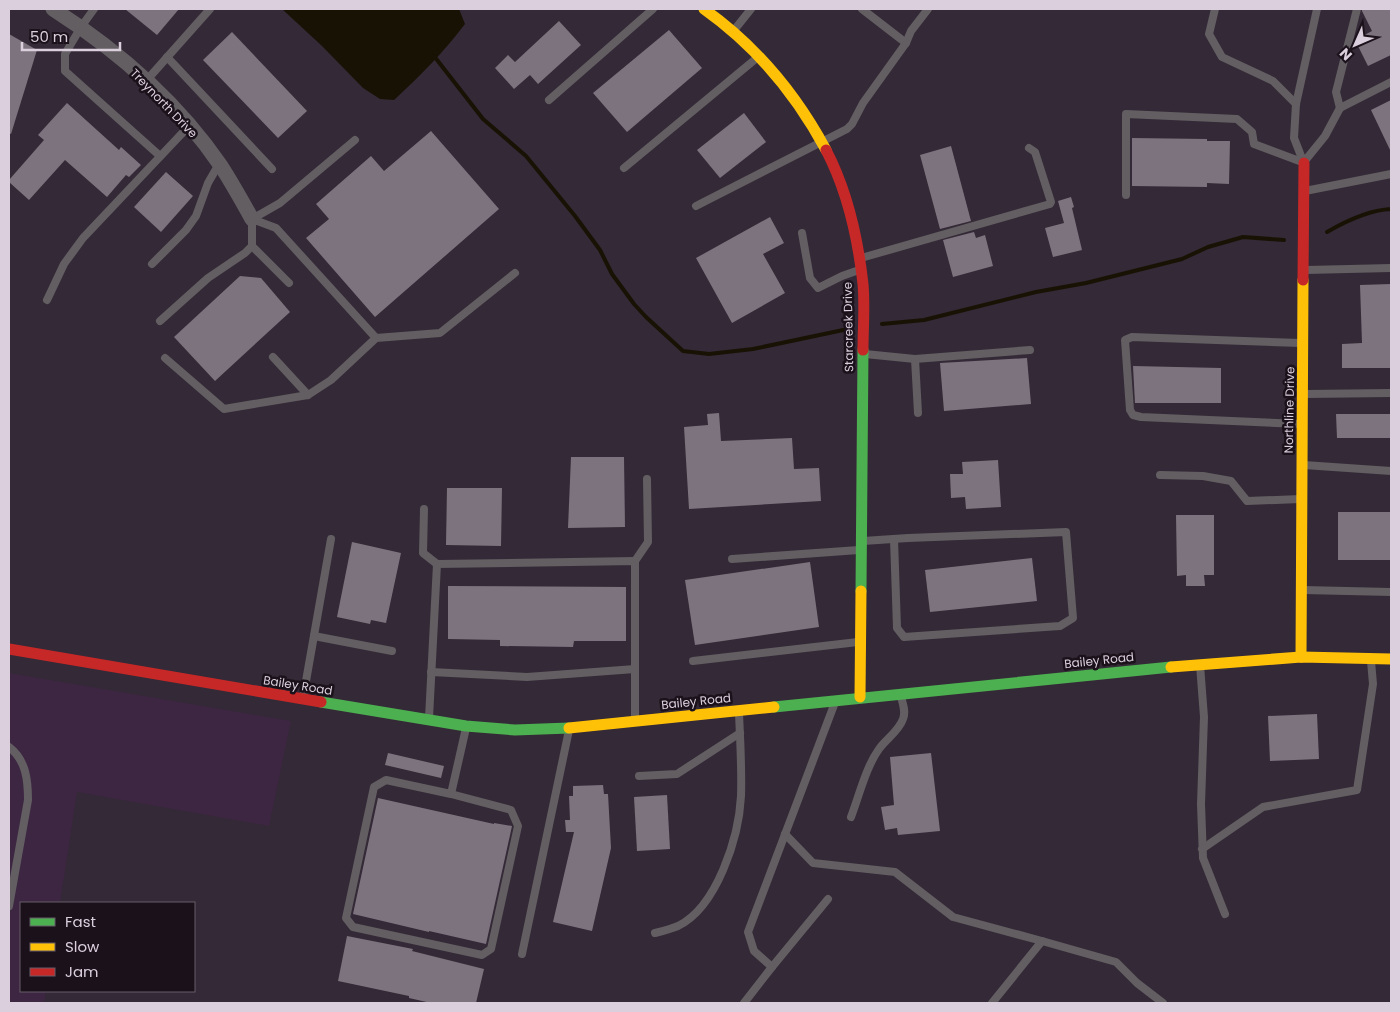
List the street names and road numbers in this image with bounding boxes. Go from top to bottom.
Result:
street label: Treynorth Drive [127,65,201,141]
street label: Starcreek Drive [839,282,857,372]
street label: Northline Drive [1280,366,1298,454]
street label: Bailey Road [1063,648,1135,672]
street label: Bailey Road [262,671,334,699]
street label: Bailey Road [660,689,732,713]

